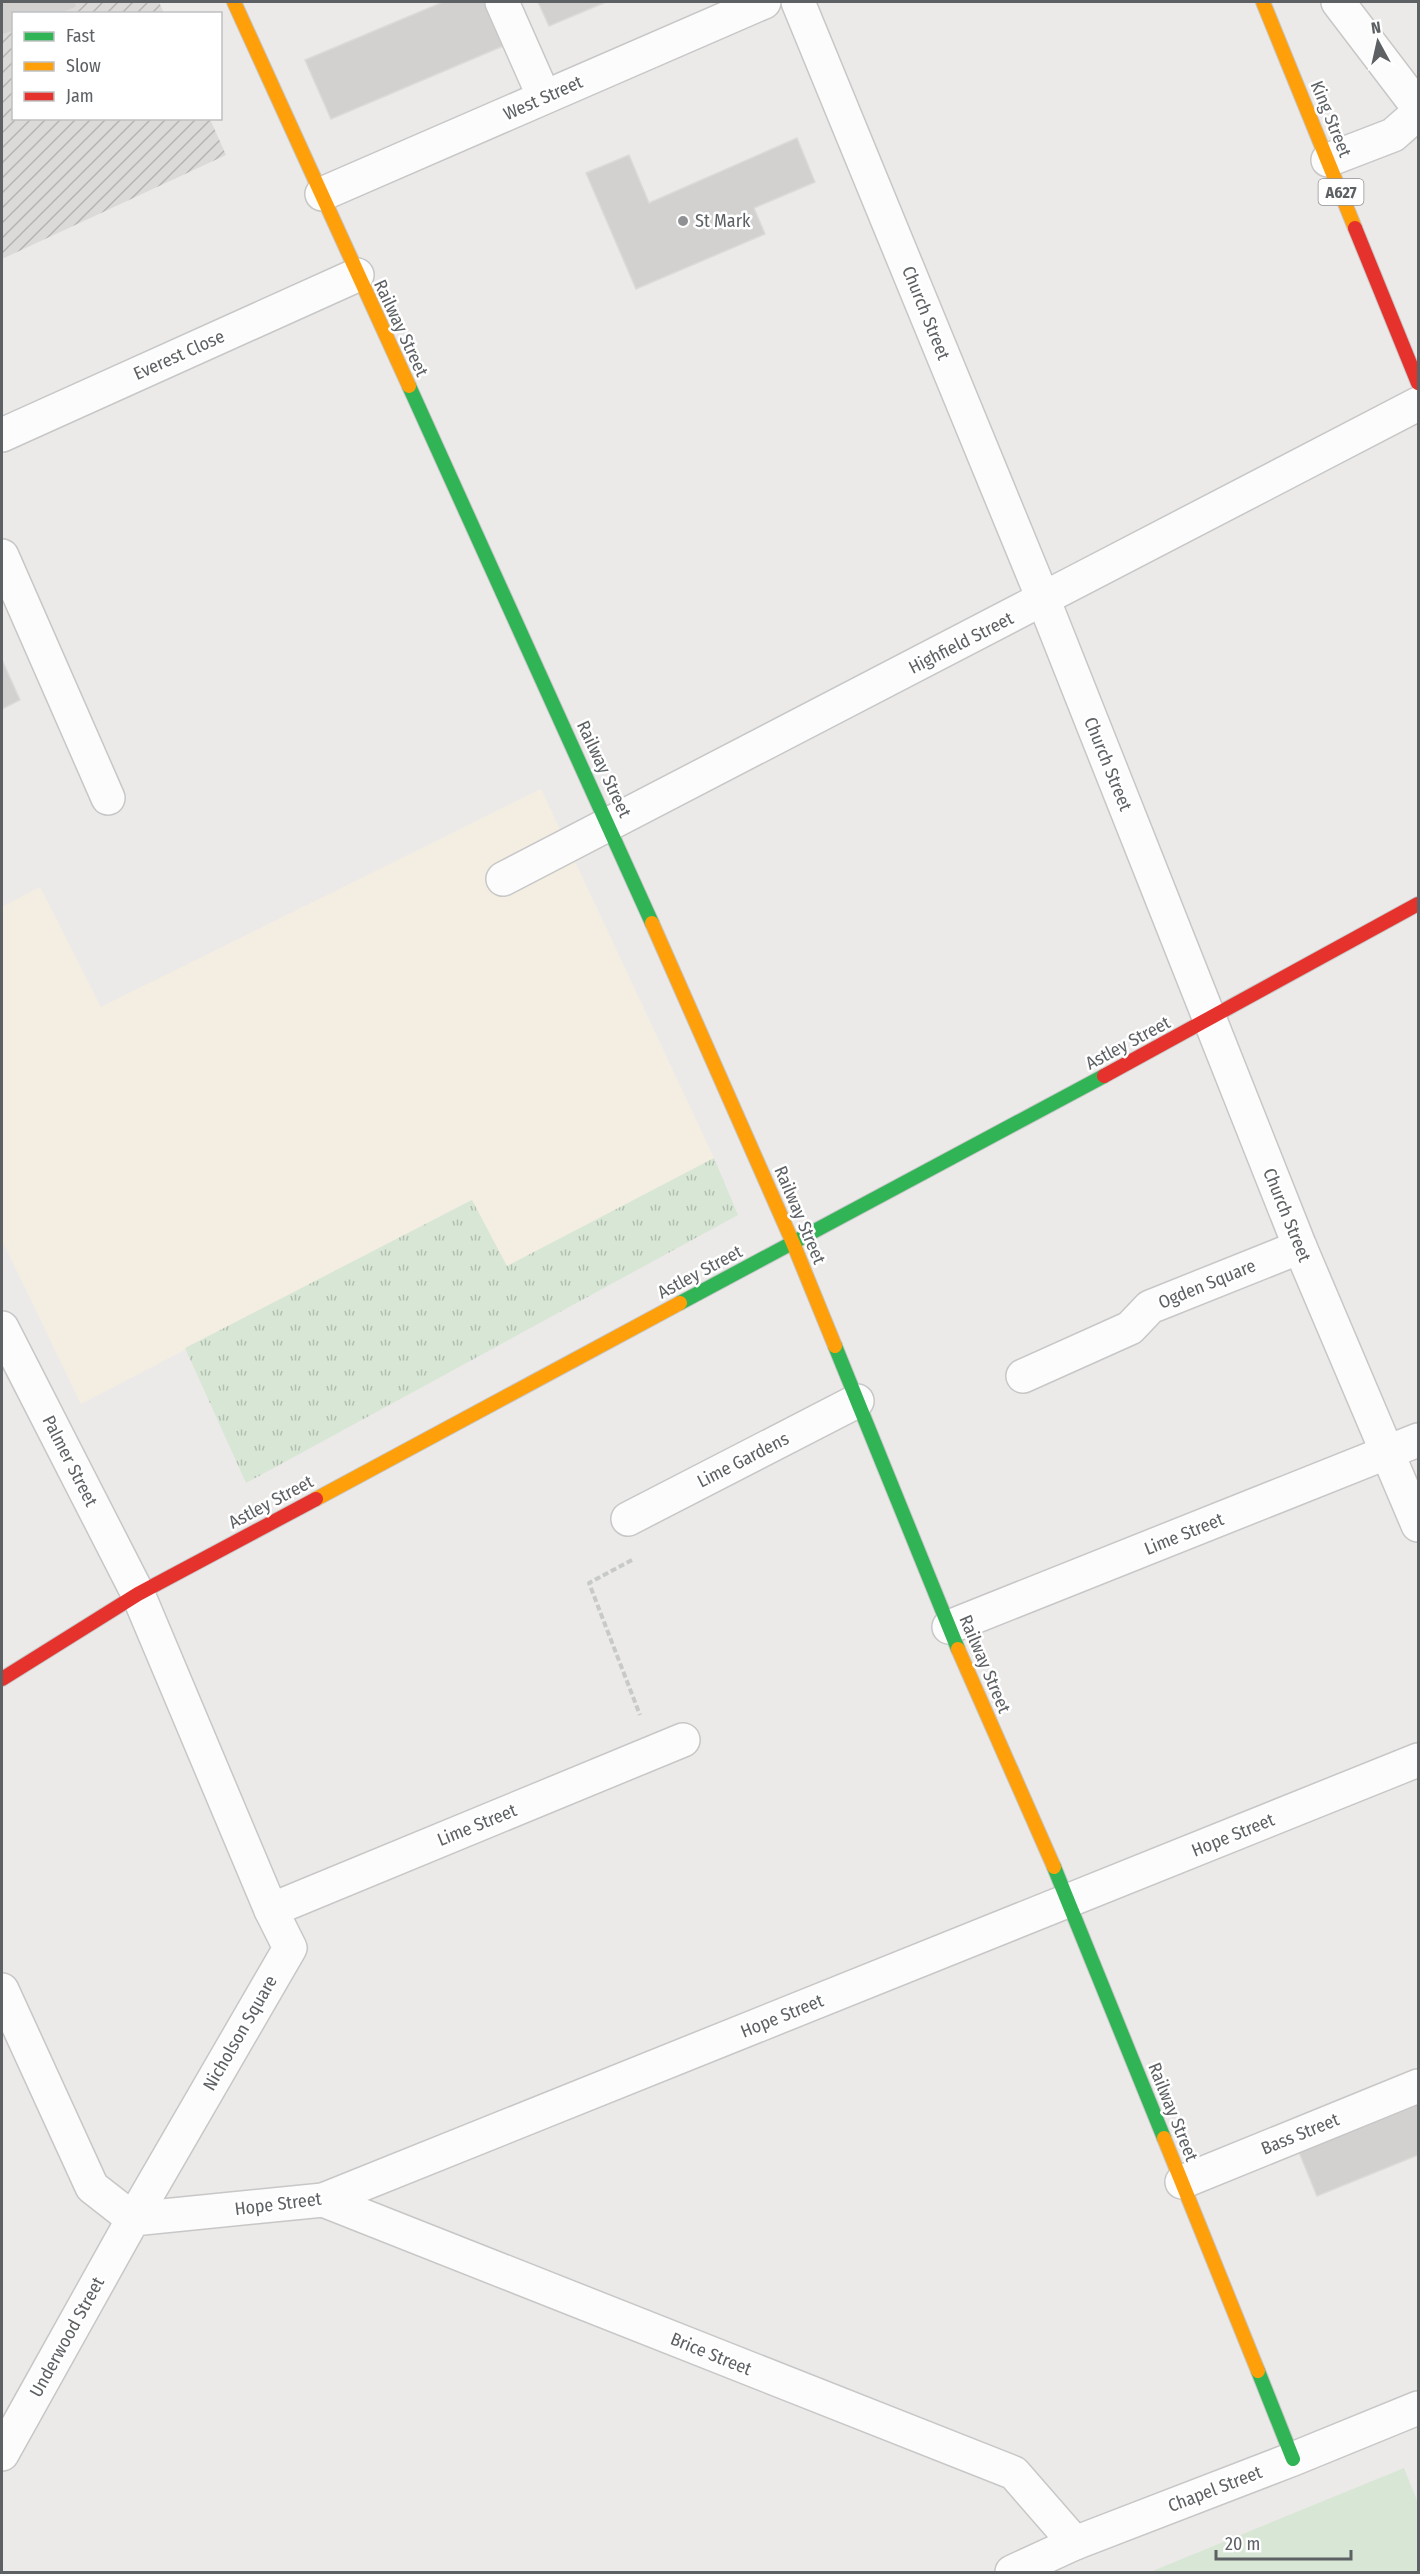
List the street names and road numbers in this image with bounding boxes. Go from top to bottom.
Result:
street label: West Street [500,71,586,125]
street label: King Street [1306,78,1356,161]
road number: A627 [1318,179,1364,205]
street label: Church Street [897,263,955,363]
street label: Railway Street [369,276,433,380]
street label: Everest Close [130,325,228,385]
street label: Highfield Street [905,607,1017,679]
street label: Church Street [1079,714,1137,814]
street label: Railway Street [572,717,636,821]
street label: Astley Street [1082,1011,1174,1075]
street label: Railway Street [769,1163,831,1267]
street label: Church Street [1258,1165,1316,1265]
street label: Astley Street [654,1240,746,1304]
street label: Ogden Square [1155,1254,1259,1314]
street label: Palmer Street [38,1412,102,1510]
street label: Lime Gardens [693,1427,793,1493]
street label: Astley Street [225,1470,317,1534]
street label: Lime Street [1141,1508,1227,1560]
street label: Railway Street [954,1612,1016,1716]
street label: Lime Street [434,1799,520,1851]
street label: Hope Street [1188,1808,1278,1862]
street label: Nicholson Square [198,1971,282,2094]
street label: Hope Street [737,1989,827,2043]
street label: Railway Street [1143,2059,1203,2165]
street label: Bass Street [1258,2108,1342,2160]
street label: Hope Street [233,2188,323,2220]
street label: Underwood Street [25,2273,109,2401]
street label: Brice Street [667,2328,755,2380]
street label: Chapel Street [1165,2461,1265,2517]

